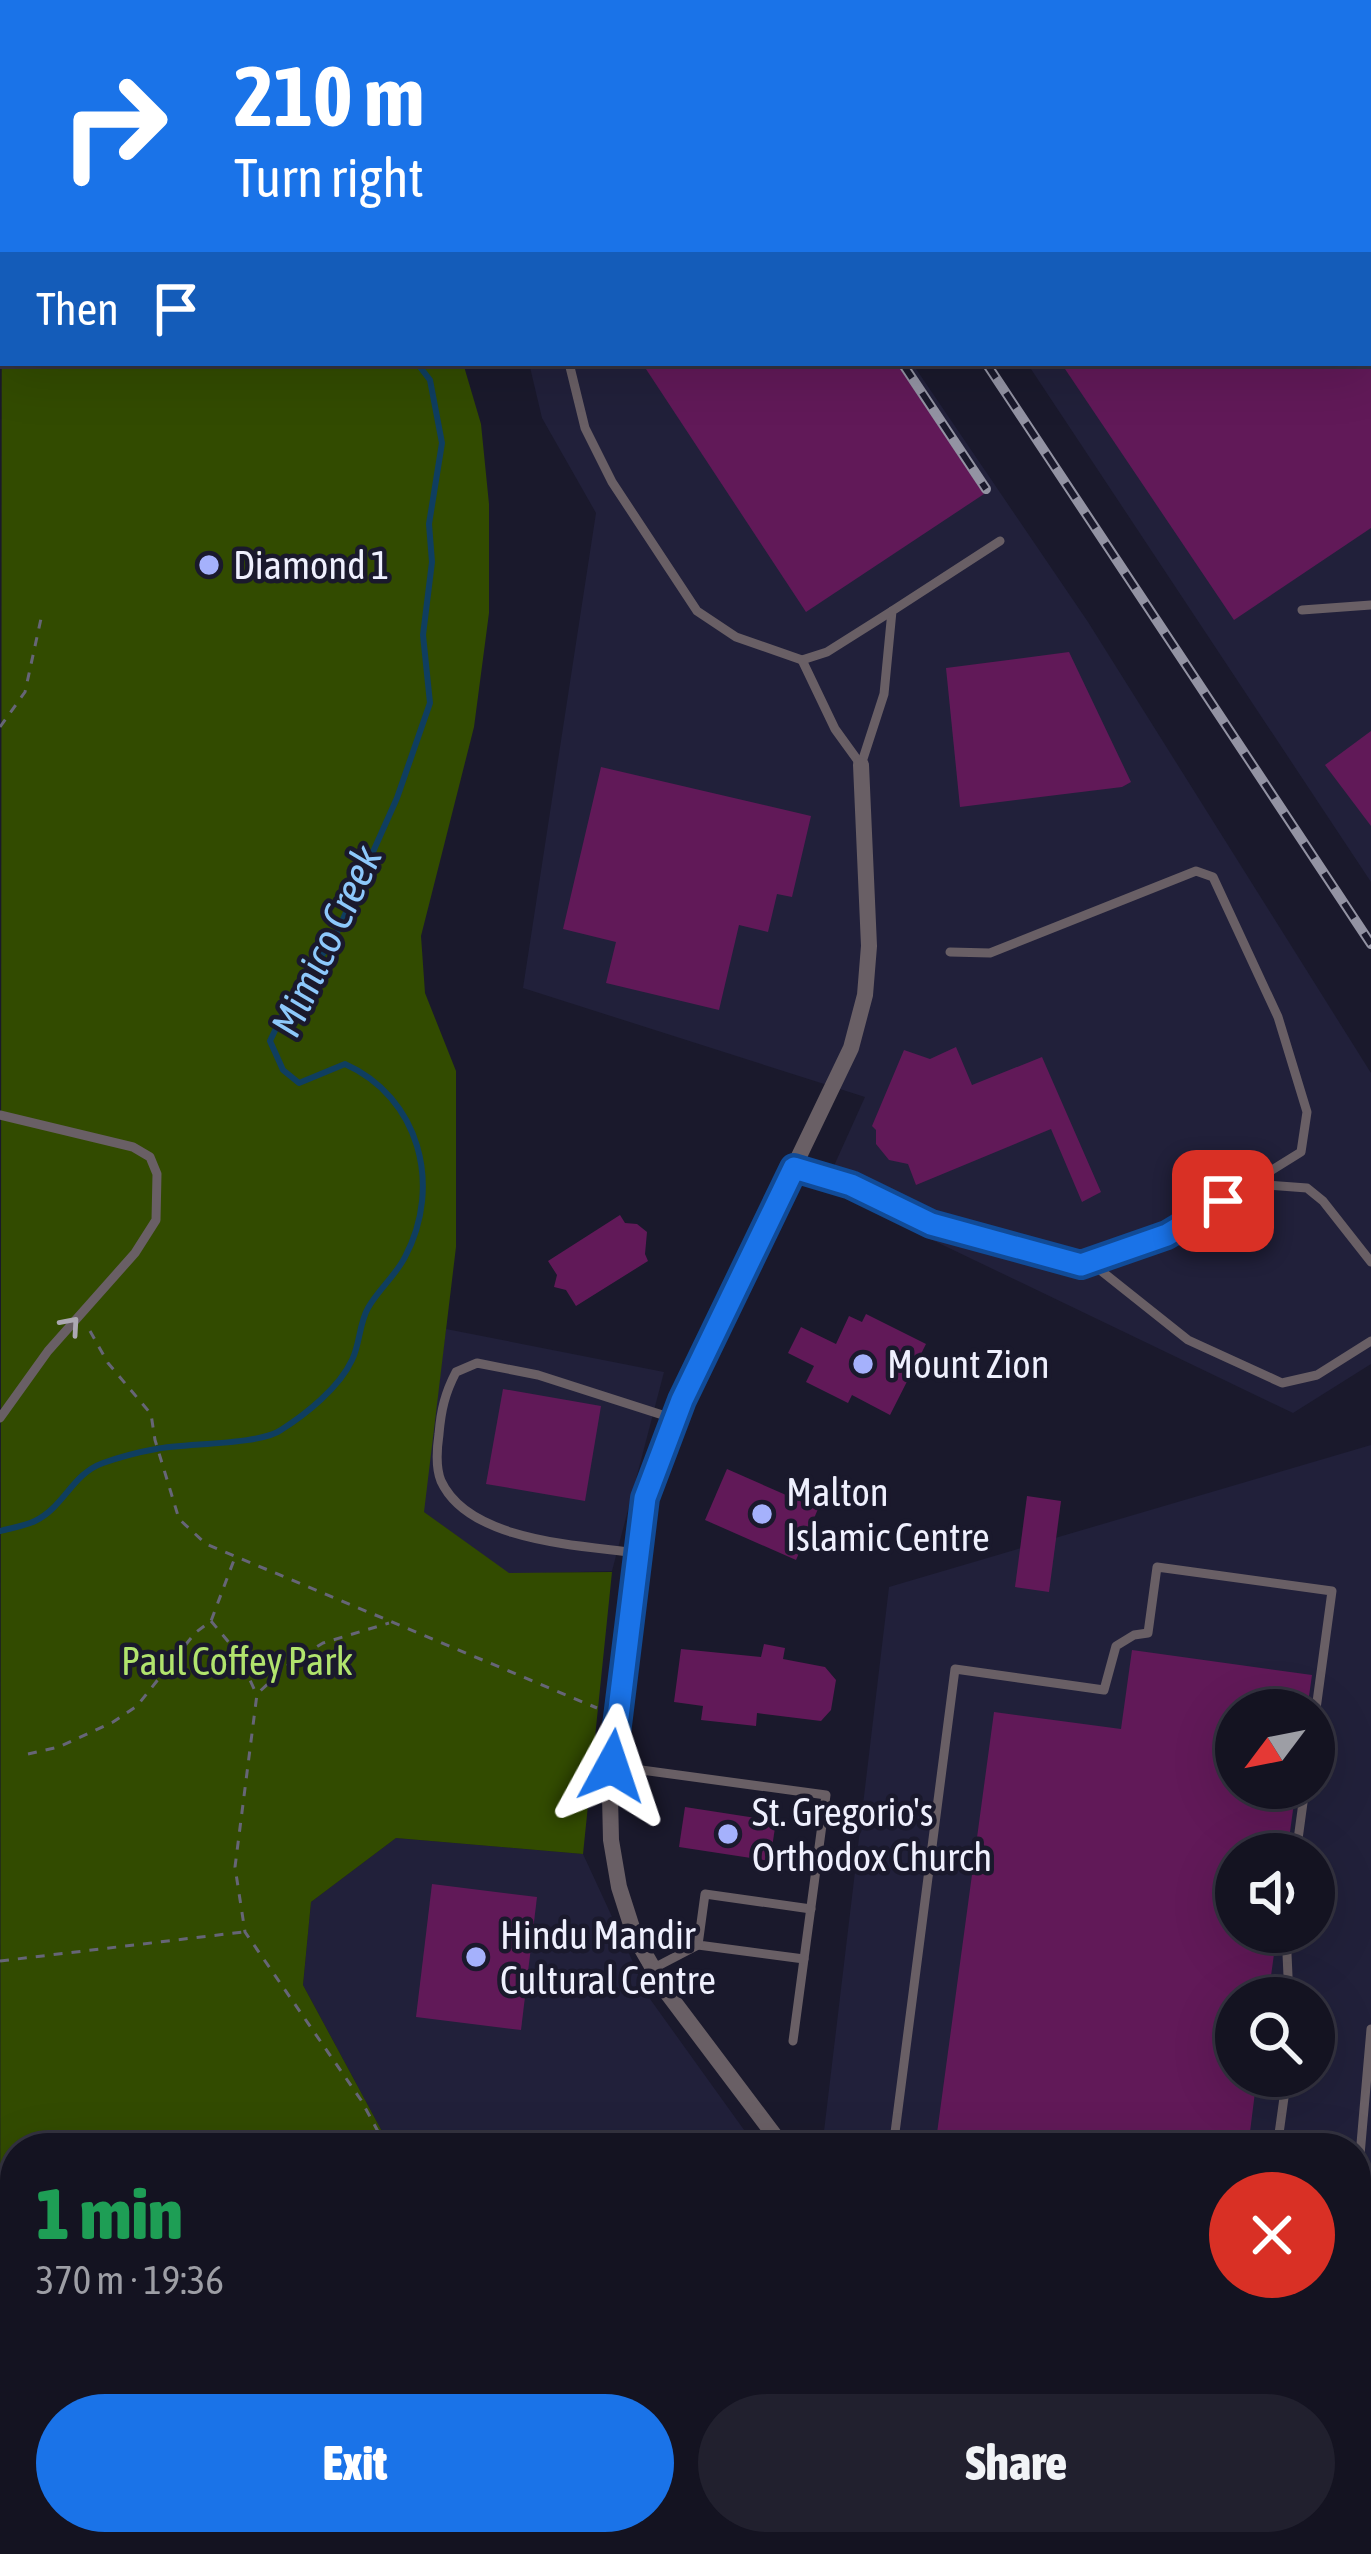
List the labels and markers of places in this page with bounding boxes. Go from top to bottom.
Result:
place label: Diamond 1 [233,543,389,587]
marker: Diamond 1 [196,552,222,578]
pin [1172,1150,1274,1252]
place label: Mount Zion [887,1342,1050,1386]
marker: Mount Zion [850,1351,876,1377]
place label: Malton Islamic Centre [786,1470,990,1559]
marker: Malton Islamic Centre [749,1501,775,1527]
place label: St. Gregorio's Orthodox Church [752,1790,992,1879]
marker: St. Gregorio's Orthodox Church [715,1821,741,1847]
place label: Hindu Mandir Cultural Centre [500,1913,716,2002]
marker: Hindu Mandir Cultural Centre [463,1944,489,1970]

